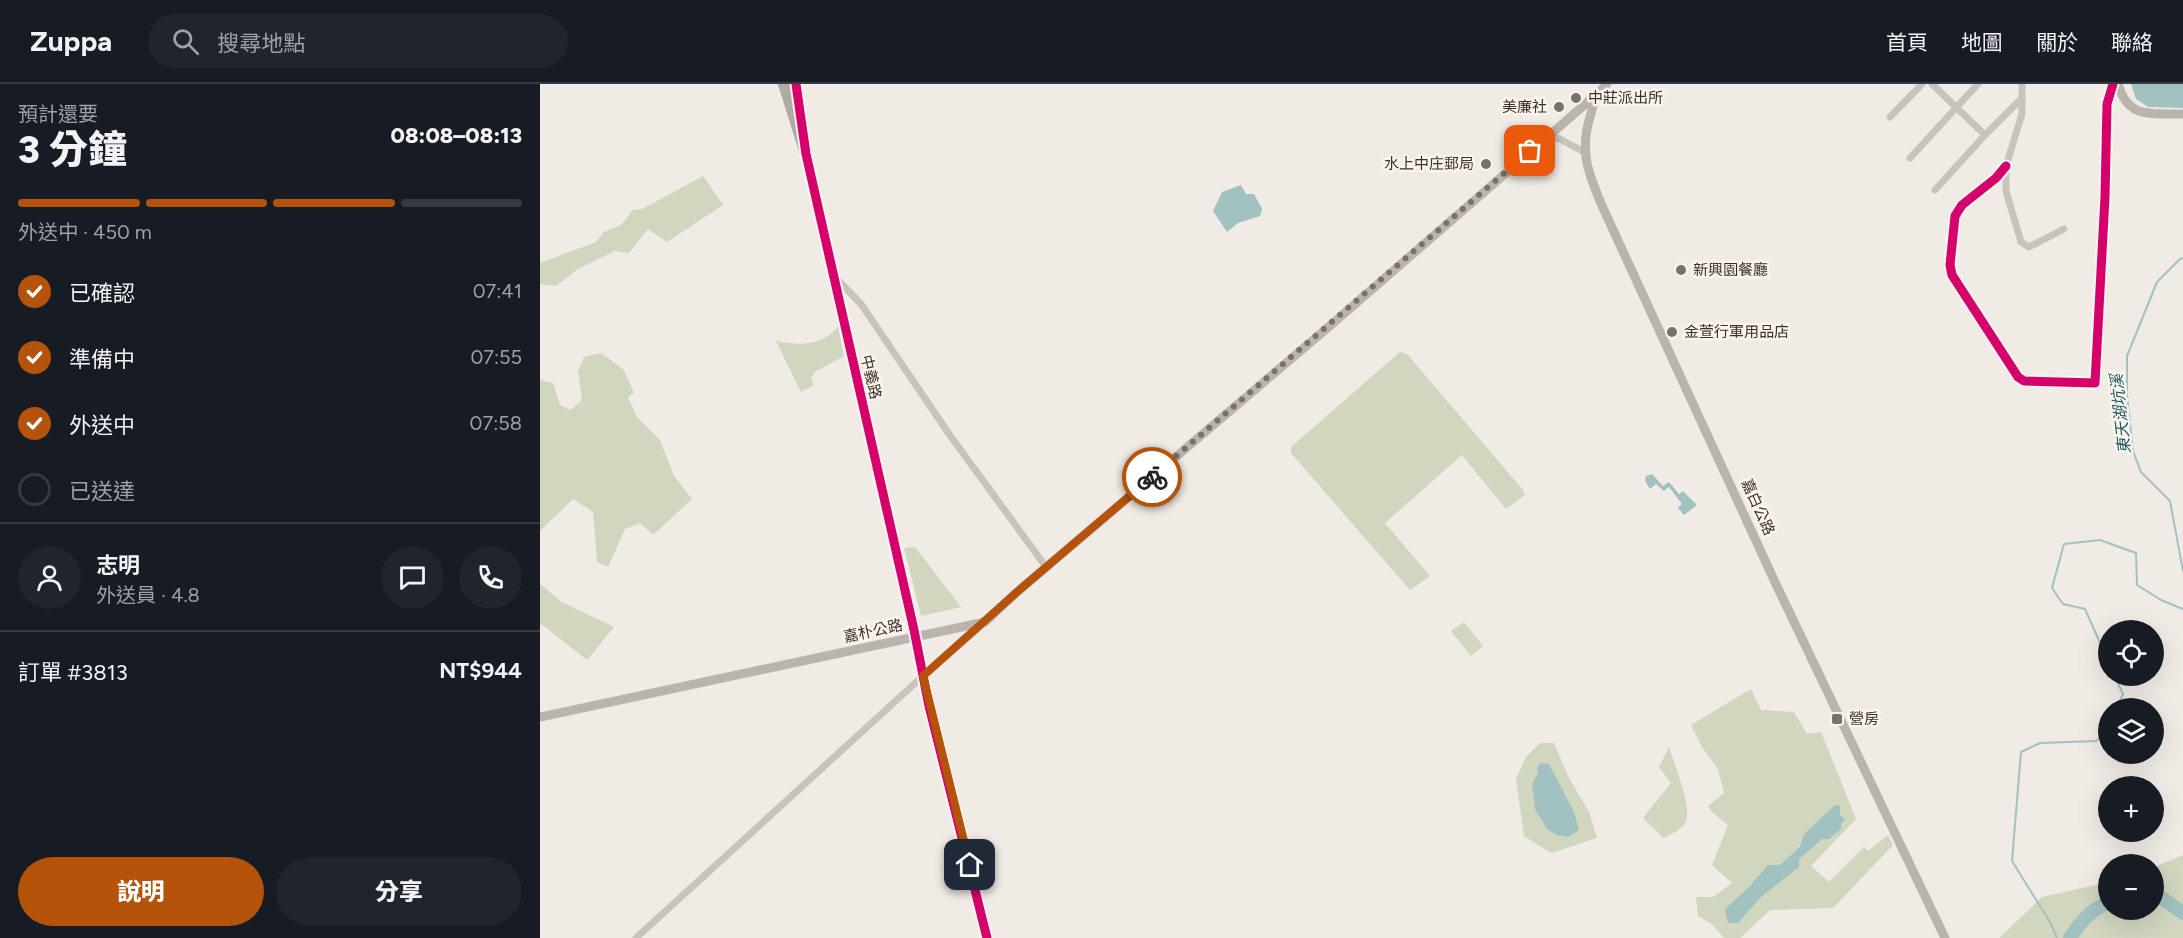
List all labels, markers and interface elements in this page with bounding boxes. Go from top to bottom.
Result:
search box [148,14,568,68]
text: Zuppa [30,24,112,58]
icon: search [169,25,202,58]
text: 搜尋地點 [217,30,305,57]
text: 首頁 [1886,30,1928,55]
text: 地圖 [1961,30,2003,55]
text: 關於 [2036,30,2078,55]
text: 聯絡 [2111,30,2153,55]
place label: 中莊派出所 [1588,89,1663,107]
marker: 中莊派出所 [1569,91,1583,105]
place label: 美廉社 [1502,98,1547,116]
marker: 美廉社 [1552,100,1566,114]
text: 預計還要 [18,102,98,126]
text: 08:08–08:13 [391,122,522,149]
pin [1504,125,1555,176]
text: 3 分鐘 [18,126,127,173]
icon: bag [1513,134,1546,167]
place label: 水上中庄郵局 [1384,155,1474,173]
marker: 水上中庄郵局 [1479,157,1493,171]
text: 外送中 · 450 m [18,220,152,244]
place label: 新興園餐廳 [1693,261,1768,279]
marker: 新興園餐廳 [1674,263,1688,277]
icon: check [18,275,51,308]
text: 07:41 [473,279,522,303]
text: 已確認 [69,280,135,307]
place label: 金萱行軍用品店 [1684,323,1789,341]
marker: 金萱行軍用品店 [1665,325,1679,339]
icon: check [18,341,51,374]
text: 07:55 [470,345,522,369]
text: 準備中 [69,346,135,373]
street label: 中義路 [857,353,885,401]
water label: 東天湖坑溪 [2107,371,2134,455]
icon: check [18,407,51,440]
text: 07:58 [470,411,522,435]
text: 外送中 [69,412,135,439]
courier [1122,447,1182,507]
icon: bike [1136,461,1169,494]
street label: 嘉白公路 [1738,476,1778,538]
text: 已送達 [69,478,135,505]
button: person [18,546,81,609]
button: chat [381,546,444,609]
button: phone [459,546,522,609]
text: 志明 [96,552,140,579]
text: 外送員 · 4.8 [96,583,200,607]
street label: 嘉朴公路 [842,616,904,646]
map controls [2098,620,2164,920]
button: locate [2098,620,2164,686]
text: NT$944 [439,657,522,684]
text: 訂單 #3813 [18,659,128,686]
button: layers [2098,698,2164,764]
place label: 營房 [1849,710,1879,728]
marker: 營房 [1830,712,1844,726]
button: + [2098,776,2164,842]
pin [944,839,995,890]
icon: home [953,848,986,881]
button: − [2098,854,2164,920]
button: 說明 [18,857,264,926]
button: 分享 [276,857,522,926]

